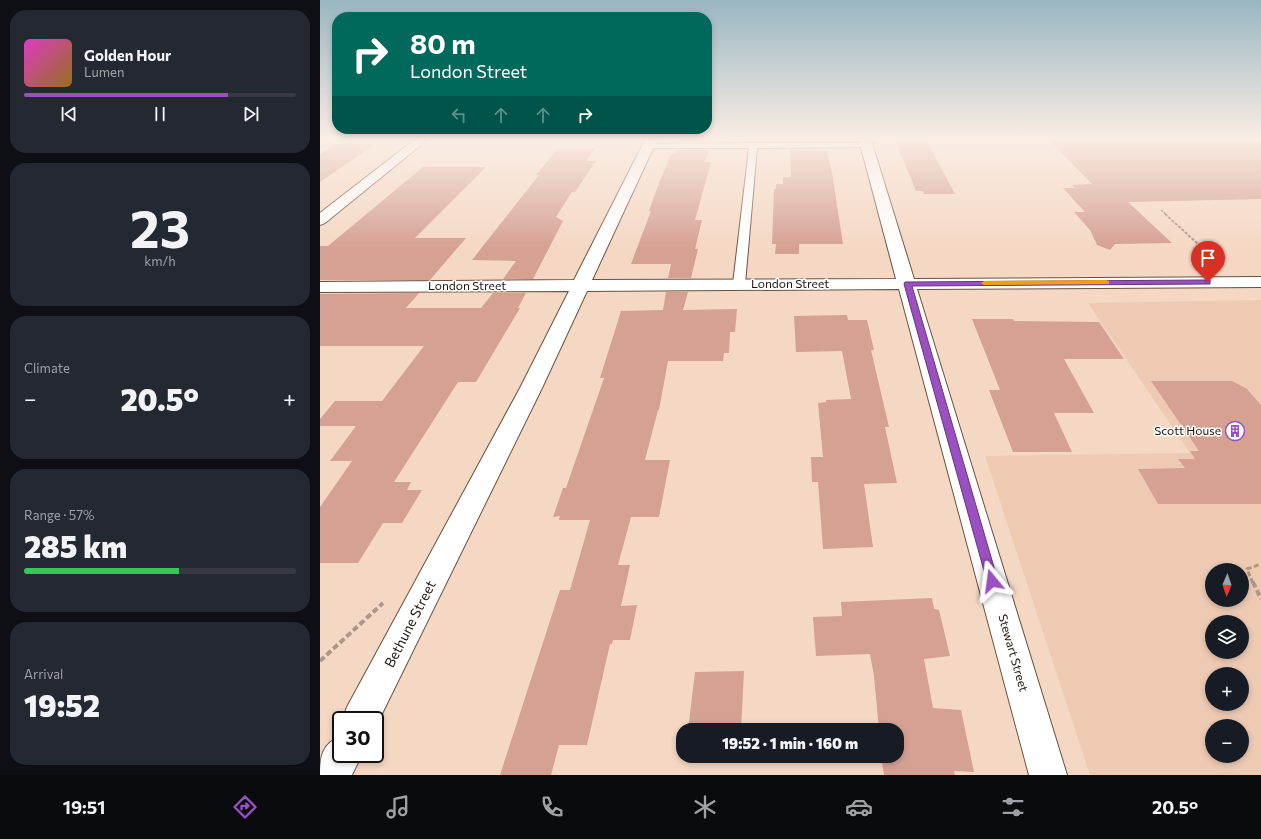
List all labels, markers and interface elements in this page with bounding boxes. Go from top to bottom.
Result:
text: 80 m [410,26,476,60]
icon: right [344,28,396,80]
text: Golden Hour [84,46,171,64]
text: London Street [410,60,527,82]
text: Lumen [84,64,124,80]
icon: previous [58,103,80,125]
icon: pause [149,103,171,125]
icon: next [240,103,262,125]
icon: left [448,104,470,126]
icon: ahead [490,104,512,126]
icon: ahead [532,104,554,126]
icon: right [574,104,596,126]
text: 23 [130,195,190,259]
pin [1191,241,1225,282]
icon: arrive [1197,247,1219,269]
text: km/h [144,253,176,269]
street label: London Street [751,276,829,290]
street label: London Street [428,278,506,292]
text: Climate [24,360,70,376]
text: 20.5° [120,380,199,417]
text: − [24,385,37,412]
text: + [283,385,296,412]
building icon: Scott House [1224,420,1246,442]
place label: Scott House [1154,423,1221,437]
text: Range · 57% [24,507,95,523]
text: 285 km [24,527,127,564]
position arrow [971,560,1013,602]
north arrow [1205,563,1249,607]
map controls [1205,563,1249,763]
street label: Bethune Street [380,577,439,670]
street label: Stewart Street [996,613,1032,693]
button: layers [1205,615,1249,659]
text: Arrival [24,666,63,682]
button: + [1205,667,1249,711]
text: 19:52 [24,686,100,723]
speed limit sign: 30 [332,711,384,763]
button: − [1205,719,1249,763]
text: 19:52 · 1 min · 160 m [722,734,858,752]
icon: directions [231,793,259,821]
icon: music [384,793,412,821]
icon: phone [538,793,566,821]
icon: climate [691,793,719,821]
icon: car [845,793,873,821]
icon: filters [999,793,1027,821]
text: 19:51 [63,796,105,818]
text: 20.5° [1152,796,1198,818]

